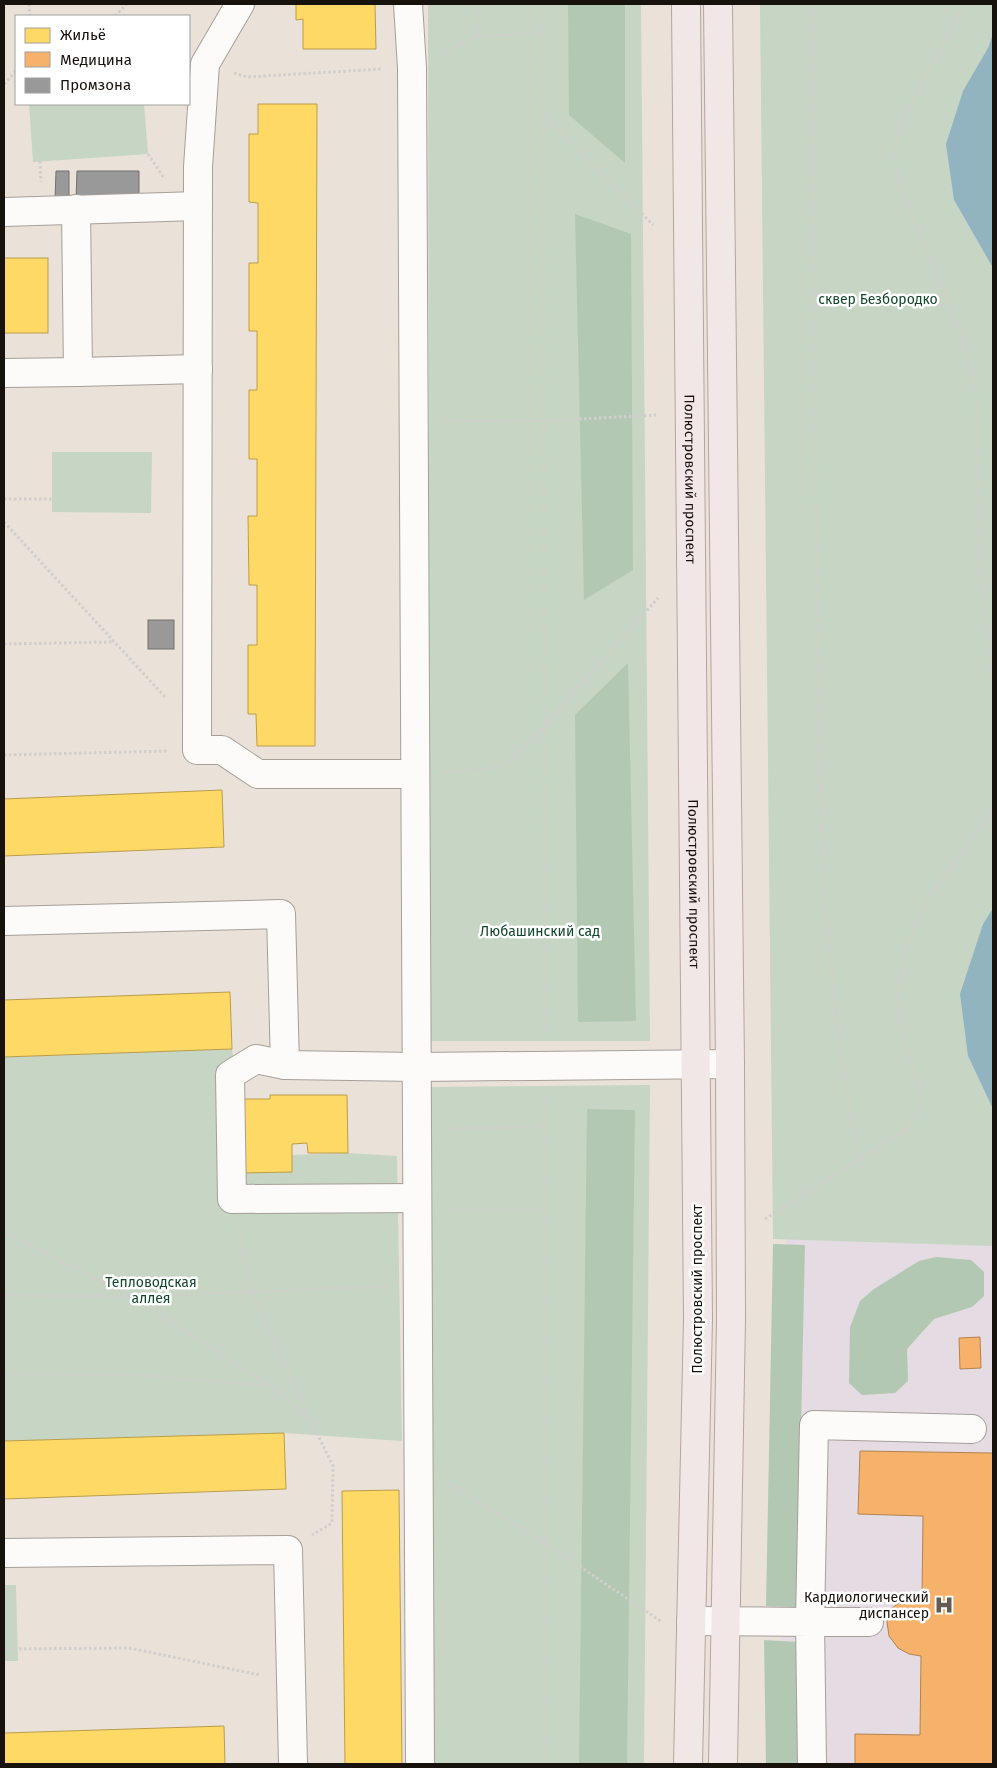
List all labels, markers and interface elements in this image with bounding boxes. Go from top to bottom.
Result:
legend [15,15,190,105]
text: Жильё [60,26,106,44]
text: Медицина [60,51,132,69]
text: Промзона [60,76,131,94]
park label: сквер Безбородко [818,291,938,308]
street label: Полюстровский проспект [681,394,700,564]
street label: Полюстровский проспект [685,799,703,969]
park label: Любашинский сад [480,923,600,940]
street label: Полюстровский проспект [689,1204,706,1374]
park label: Тепловодская аллея [105,1274,197,1307]
place label: Кардиологический диспансер [804,1589,929,1622]
hospital icon: Кардиологический диспансер [933,1594,955,1616]

